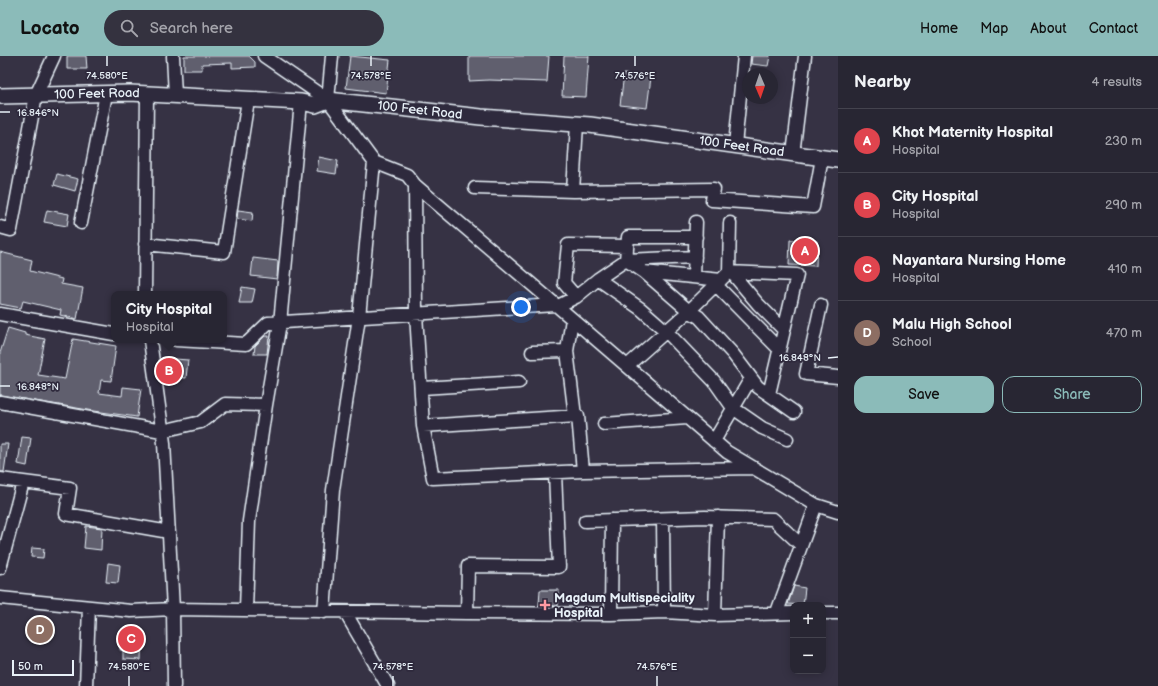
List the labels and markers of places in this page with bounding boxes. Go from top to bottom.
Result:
pin: A [792,236,818,266]
pin: B [156,356,182,386]
place label: Magdum Multispeciality Hospital [554,590,695,621]
marker: Magdum Multispeciality Hospital [539,599,551,611]
pin: D [27,615,53,645]
pin: C [118,624,144,654]

